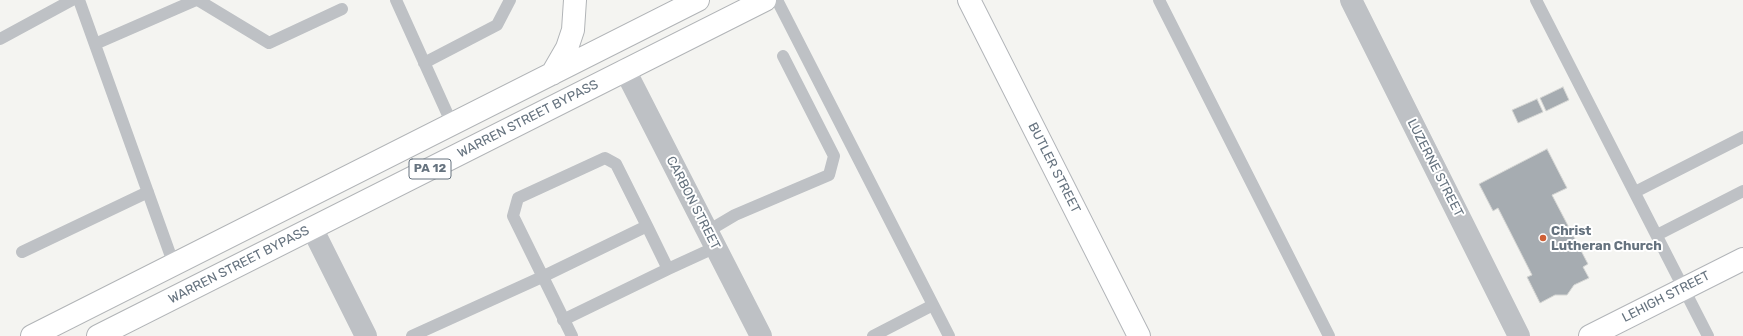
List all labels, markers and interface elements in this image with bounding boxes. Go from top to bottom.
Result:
street label: WARREN STREET BYPASS [455,77,601,161]
street label: LUZERNE STREET [1404,116,1466,220]
street label: BUTLER STREET [1024,120,1084,216]
street label: CARBON STREET [663,154,723,252]
road number: PA 12 [409,159,451,179]
street label: WARREN STREET BYPASS [166,223,312,307]
place label: Christ Lutheran Church [1551,223,1662,254]
marker: Christ Lutheran Church [1538,233,1548,243]
street label: LEHIGH STREET [1619,268,1713,326]

